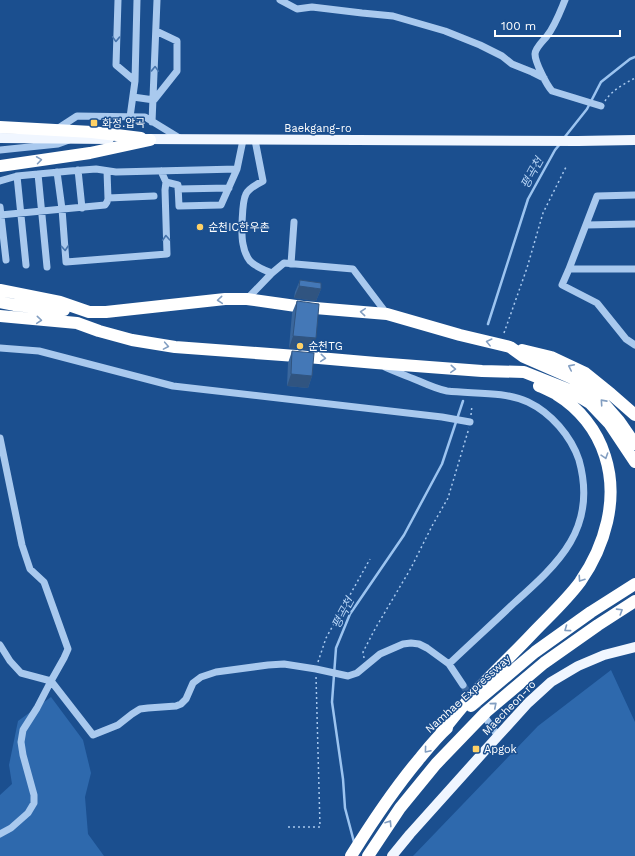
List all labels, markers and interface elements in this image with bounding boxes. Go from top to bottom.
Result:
scale bar [495,12,620,38]
text: 100 m [501,19,536,33]
one-way arrow [112,36,121,42]
one-way arrow [150,66,159,72]
place label: 화정.압곡 [102,117,145,130]
marker: 화정.압곡 [89,118,99,128]
street label: Baekgang-ro [284,122,352,135]
water label: 평곡천 [518,153,547,191]
one-way arrow [36,156,42,165]
place label: 순천IC한우촌 [208,221,269,234]
marker: 순천IC한우촌 [195,222,205,232]
one-way arrow [162,235,170,241]
one-way arrow [60,245,69,251]
one-way arrow [217,295,223,304]
one-way arrow [360,307,366,316]
one-way arrow [36,315,42,324]
one-way arrow [486,338,493,347]
place label: 순천TG [308,340,343,353]
one-way arrow [163,341,169,350]
marker: 순천TG [295,341,305,351]
one-way arrow [320,354,326,363]
one-way arrow [450,364,456,373]
one-way arrow [567,364,575,371]
one-way arrow [600,399,607,407]
one-way arrow [600,453,609,460]
one-way arrow [578,575,586,582]
water label: 평곡천 [329,593,358,631]
one-way arrow [616,608,623,616]
one-way arrow [565,624,572,631]
street label: Namhae Expressway [423,652,514,736]
street label: Maecheon-ro [480,678,538,738]
one-way arrow [489,703,496,710]
place label: Apgok [484,743,517,756]
marker: Apgok [471,744,481,754]
one-way arrow [424,745,431,752]
one-way arrow [384,821,391,828]

